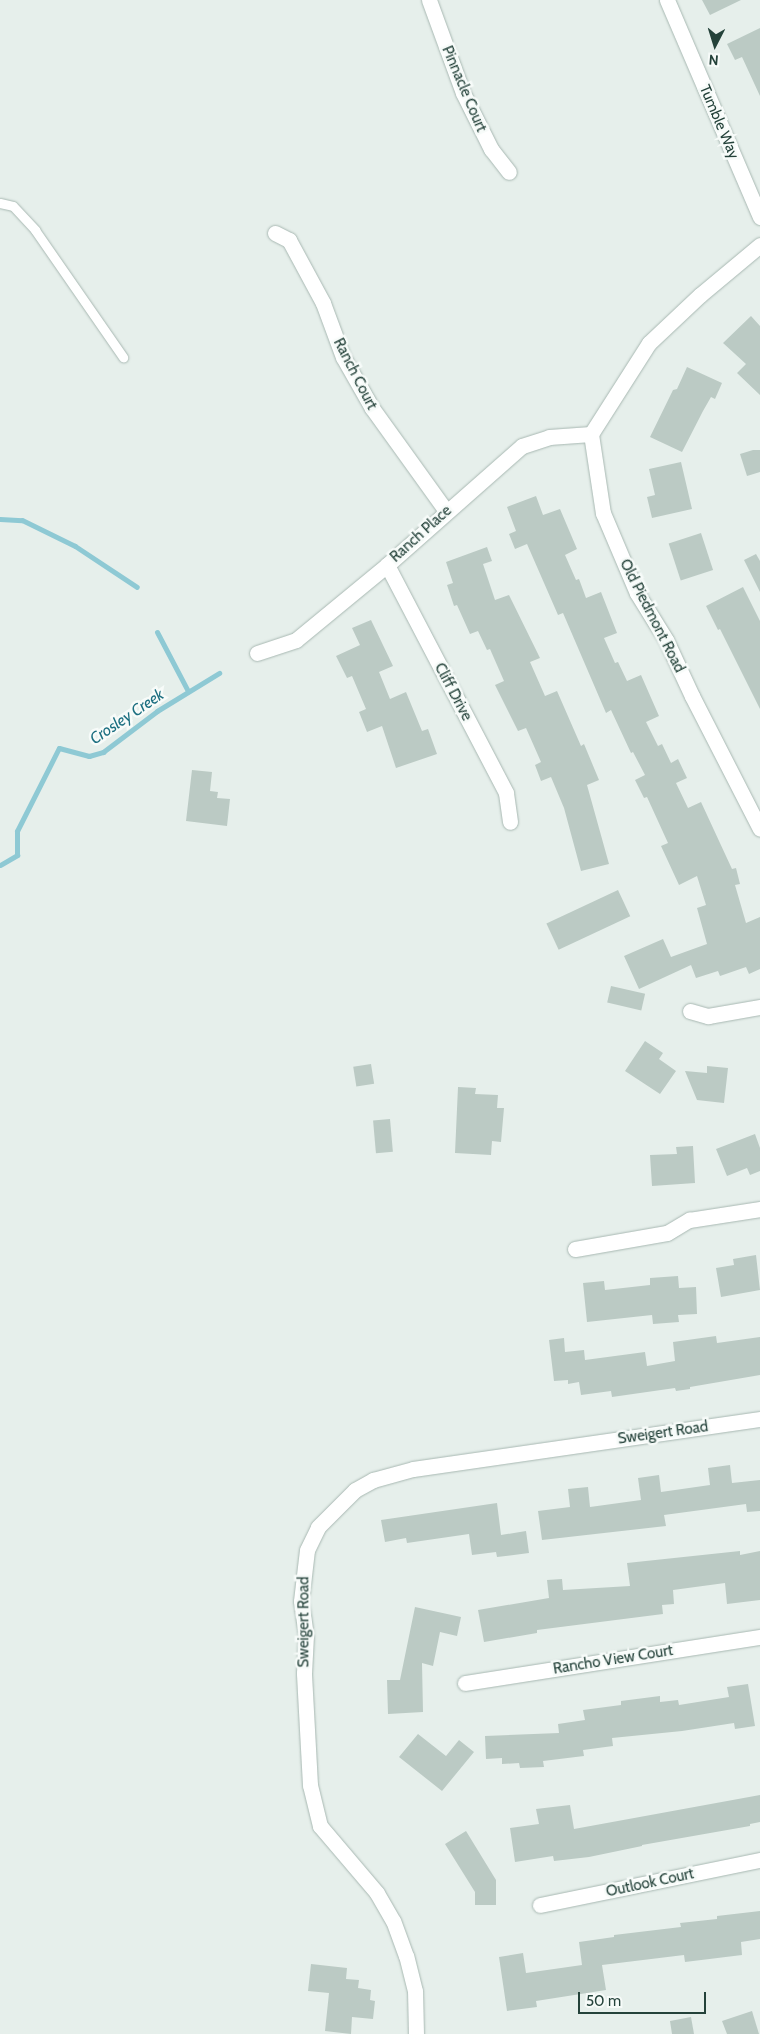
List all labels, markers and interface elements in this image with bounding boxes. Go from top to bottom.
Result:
north arrow [690,20,740,70]
street label: Pinnacle Court [438,43,490,135]
text: N [708,51,719,69]
street label: Tumble Way [695,82,743,162]
street label: Ranch Court [329,335,381,413]
street label: Ranch Place [387,502,455,566]
street label: Old Piedmont Road [616,556,688,676]
street label: Cliff Drive [430,660,476,724]
water label: Crosley Creek [86,685,168,749]
street label: Sweigert Road [617,1418,709,1448]
street label: Sweigert Road [295,1576,313,1668]
street label: Rancho View Court [552,1642,674,1678]
street label: Outlook Court [604,1865,696,1901]
scale bar [580,1982,708,2014]
text: 50 m [586,1992,621,2010]

